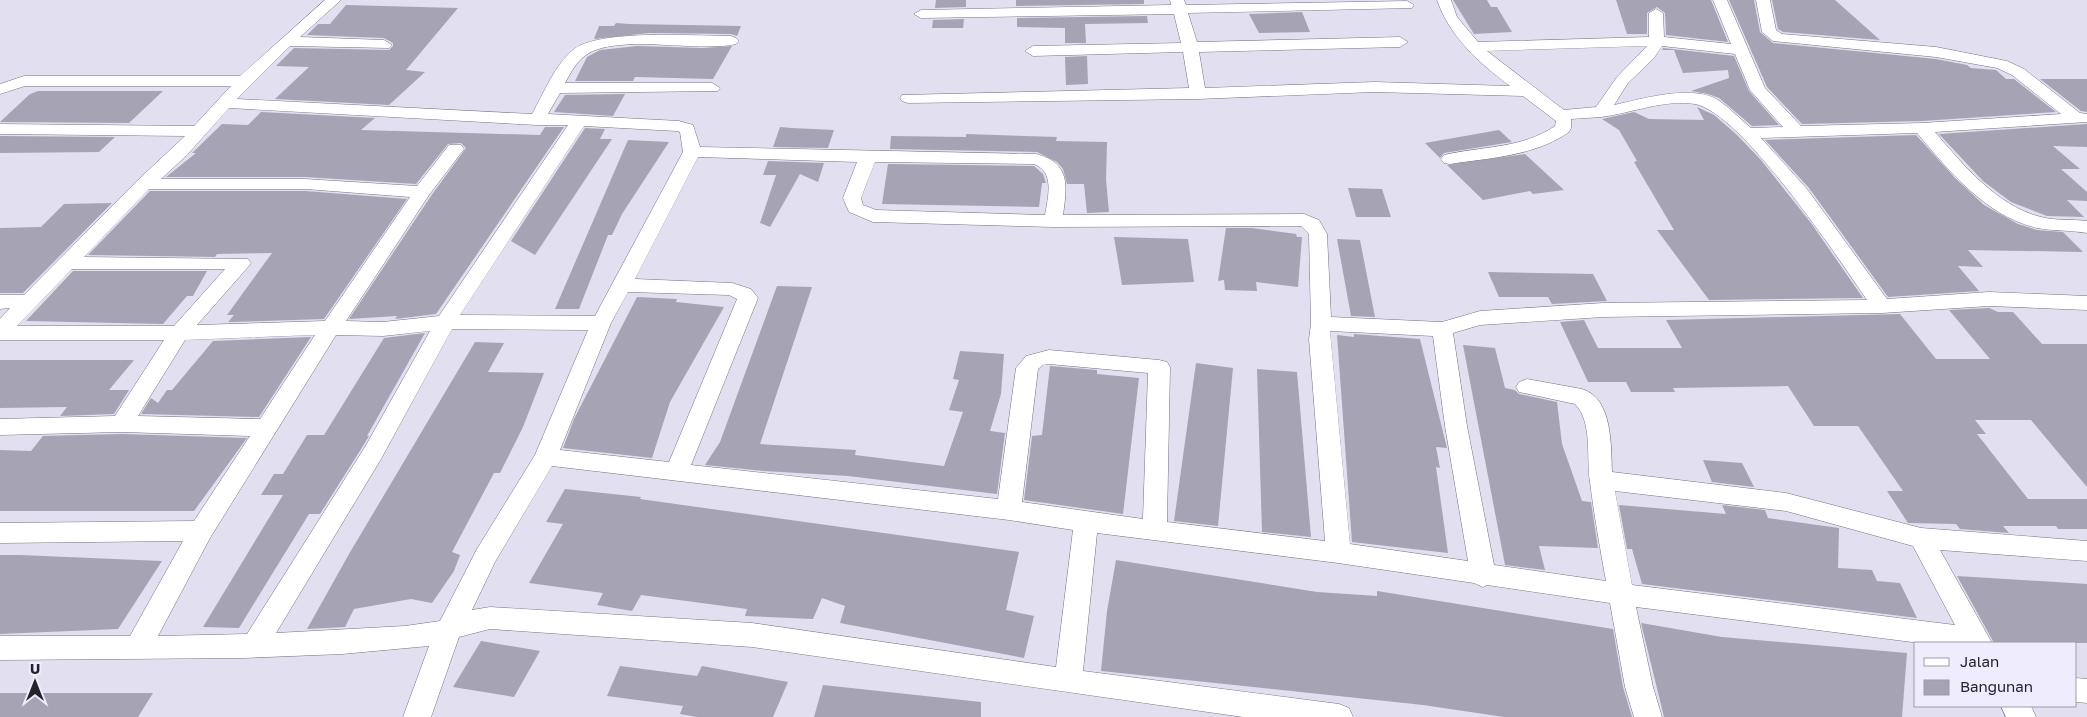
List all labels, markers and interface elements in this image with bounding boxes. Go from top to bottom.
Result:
legend [1914,642,2077,707]
text: Jalan [1960,652,1999,670]
north arrow [10,657,60,707]
text: U [30,660,40,677]
text: Bangunan [1960,677,2033,695]

